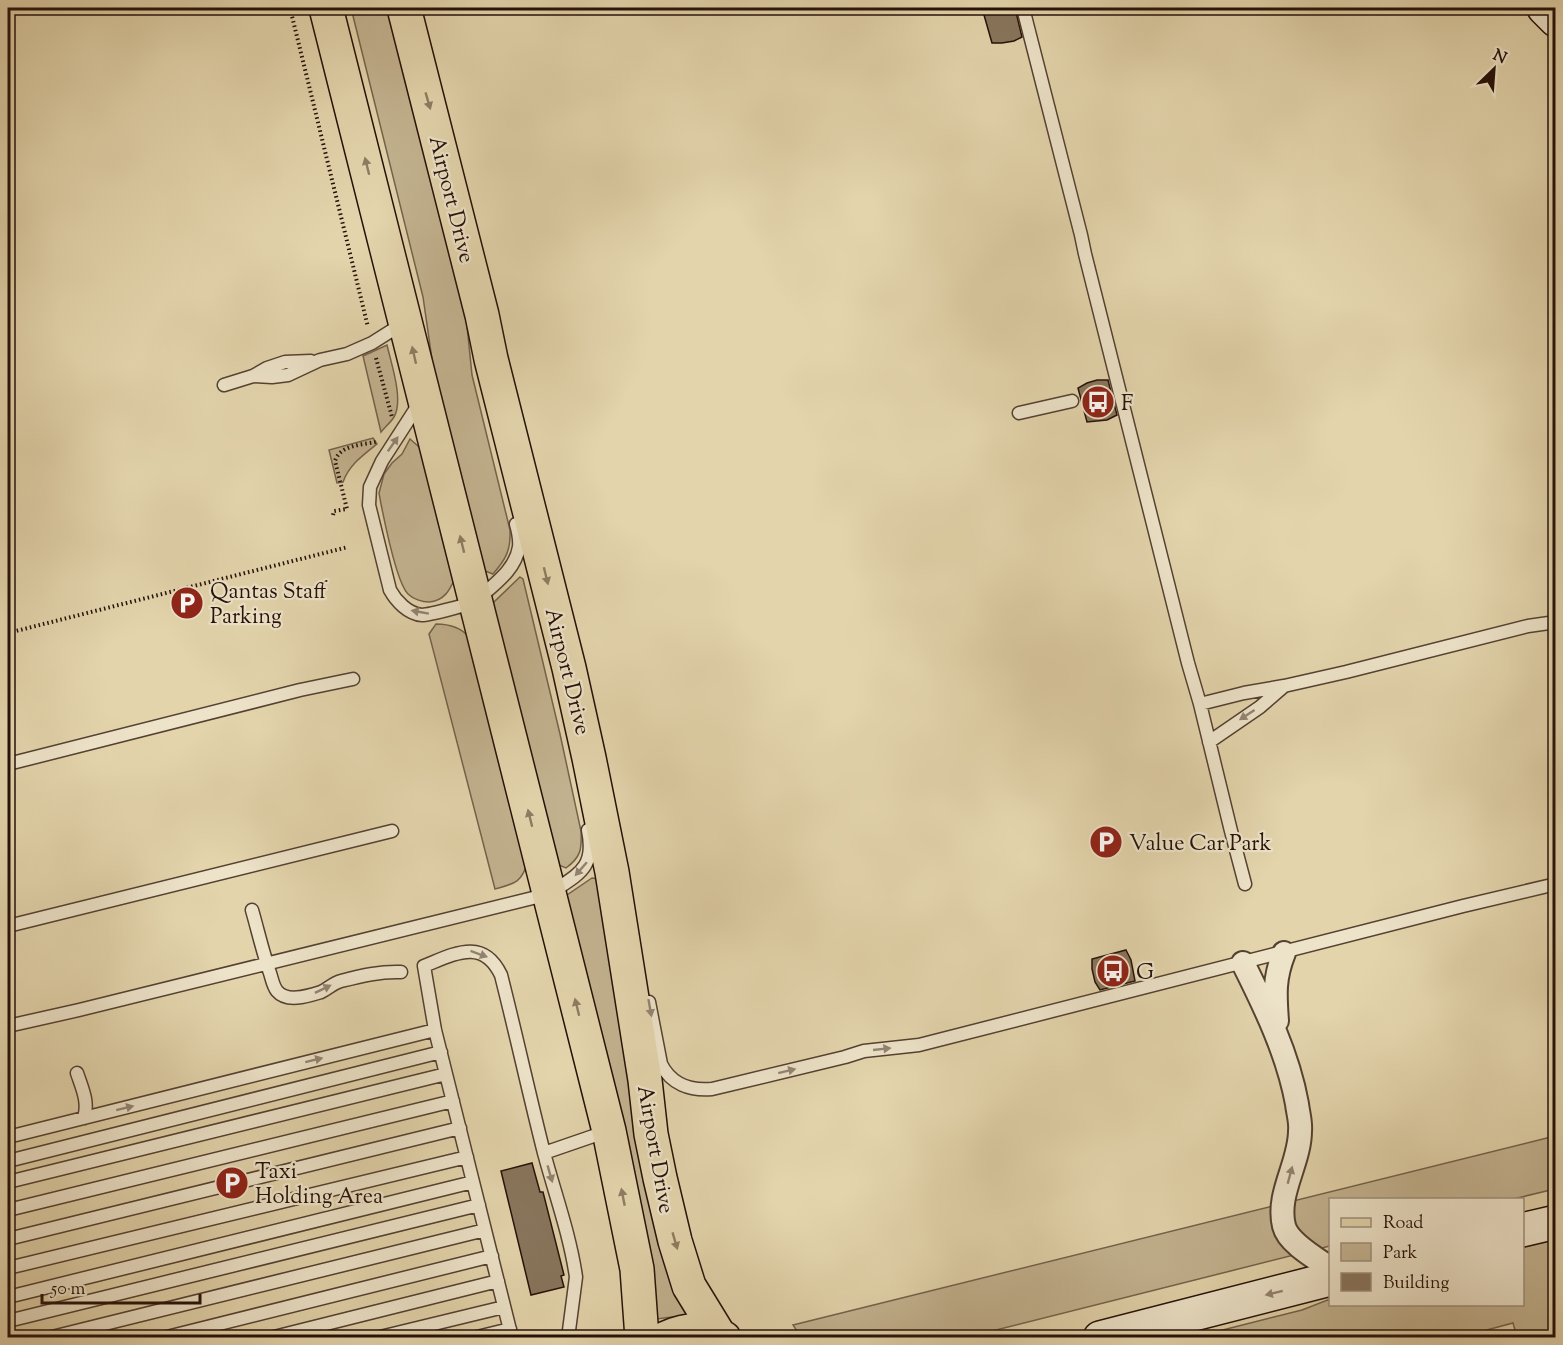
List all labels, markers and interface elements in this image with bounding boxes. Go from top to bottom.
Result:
north arrow [1464,39,1524,99]
text: N [1489,45,1510,71]
one-way arrow [424,92,434,110]
street label: Airport Drive [419,133,481,267]
one-way arrow [361,157,371,175]
one-way arrow [409,346,418,365]
bus stop icon: F [1080,384,1116,420]
place label: F [1121,389,1133,421]
one-way arrow [387,436,399,452]
one-way arrow [457,535,467,554]
one-way arrow [541,567,551,585]
place label: Qantas Staff Parking [210,577,328,634]
parking icon: Qantas Staff Parking [169,585,205,621]
street label: Airport Drive [535,605,597,739]
one-way arrow [410,607,429,616]
one-way arrow [1240,709,1256,721]
one-way arrow [525,809,535,827]
parking icon: Value Car Park [1088,824,1124,860]
place label: Value Car Park [1129,829,1271,861]
one-way arrow [574,861,587,877]
one-way arrow [470,950,488,960]
bus stop icon: G [1095,953,1131,989]
place label: G [1136,958,1154,990]
one-way arrow [314,984,332,994]
one-way arrow [571,998,581,1016]
one-way arrow [646,999,655,1018]
one-way arrow [872,1044,891,1054]
one-way arrow [305,1055,324,1065]
one-way arrow [778,1066,796,1076]
street label: Airport Drive [627,1083,681,1216]
one-way arrow [116,1102,134,1112]
place label: Taxi Holding Area [255,1157,383,1214]
parking icon: Taxi Holding Area [214,1165,250,1201]
one-way arrow [546,1165,555,1183]
one-way arrow [1286,1166,1296,1184]
one-way arrow [618,1187,627,1206]
legend [1329,1198,1524,1306]
text: Road [1383,1211,1423,1237]
one-way arrow [671,1232,680,1250]
text: Park [1383,1241,1418,1267]
scale bar [42,1267,200,1305]
text: Building [1383,1271,1449,1297]
text: 50 m [50,1277,86,1303]
one-way arrow [1265,1289,1283,1299]

